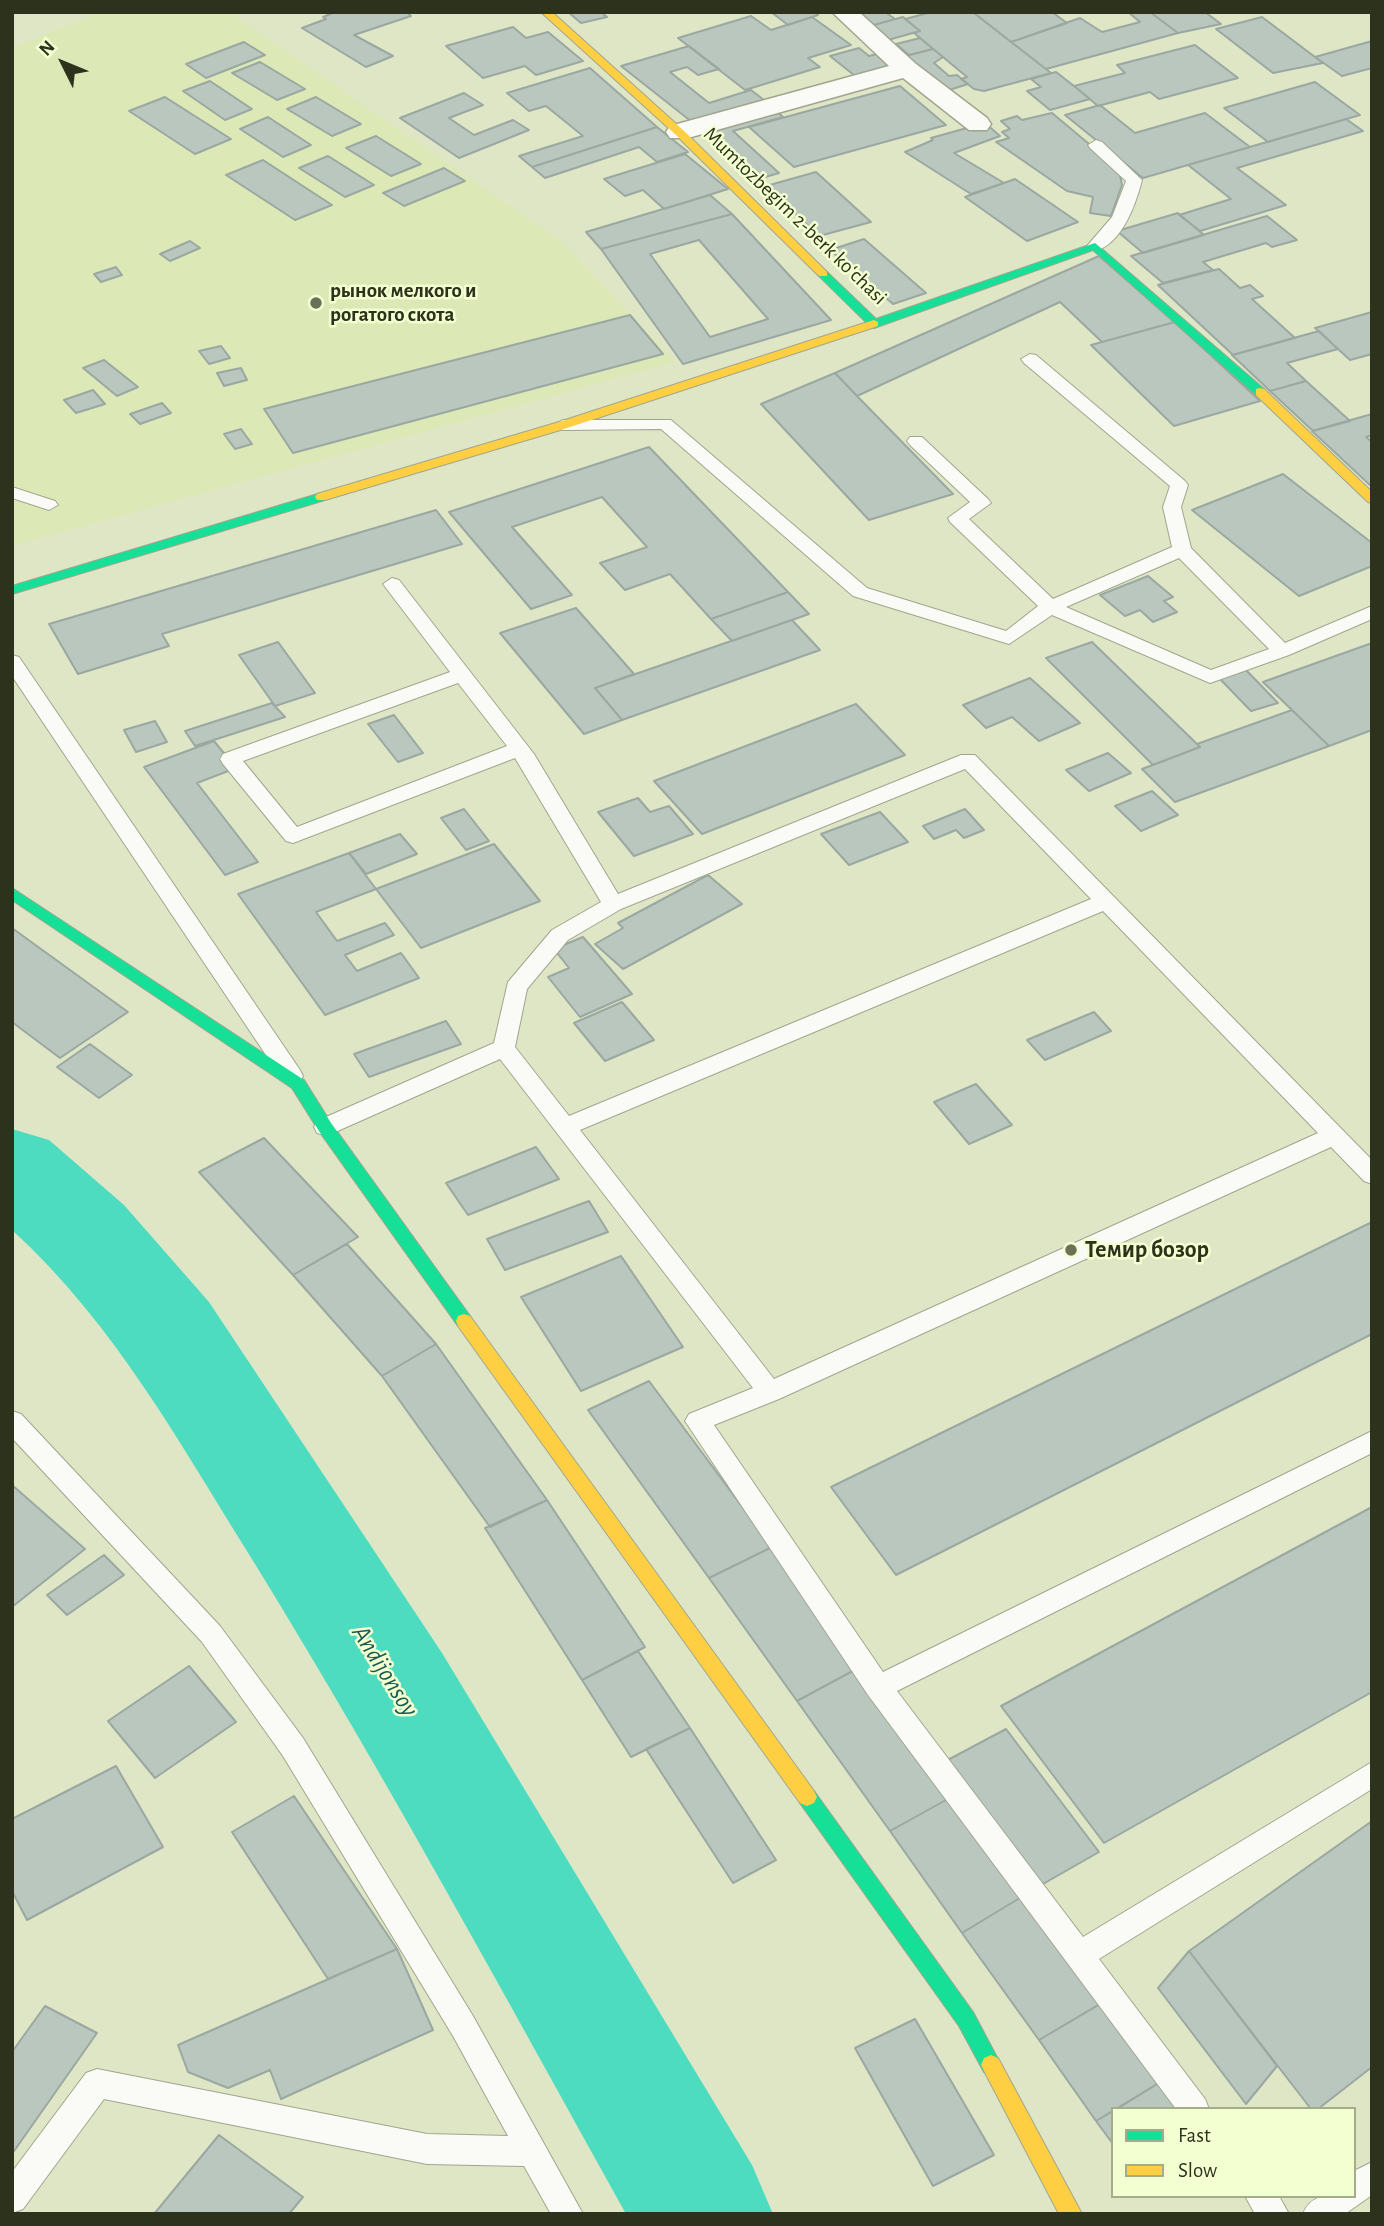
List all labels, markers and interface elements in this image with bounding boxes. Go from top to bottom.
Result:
north arrow [28,28,98,98]
text: N [36,37,59,60]
street label: Mumtozbegim 2-berk koʻchasi [698,122,892,310]
place label: рынок мелкого и рогатого скота [330,278,476,328]
marker: рынок мелкого и рогатого скота [308,295,324,311]
place label: Темир бозор [1085,1236,1209,1264]
marker: Темир бозор [1063,1242,1079,1258]
water label: Andijonsoy [345,1620,425,1722]
legend [1111,2107,1356,2198]
text: Fast [1178,2125,1211,2146]
text: Slow [1178,2160,1217,2181]

